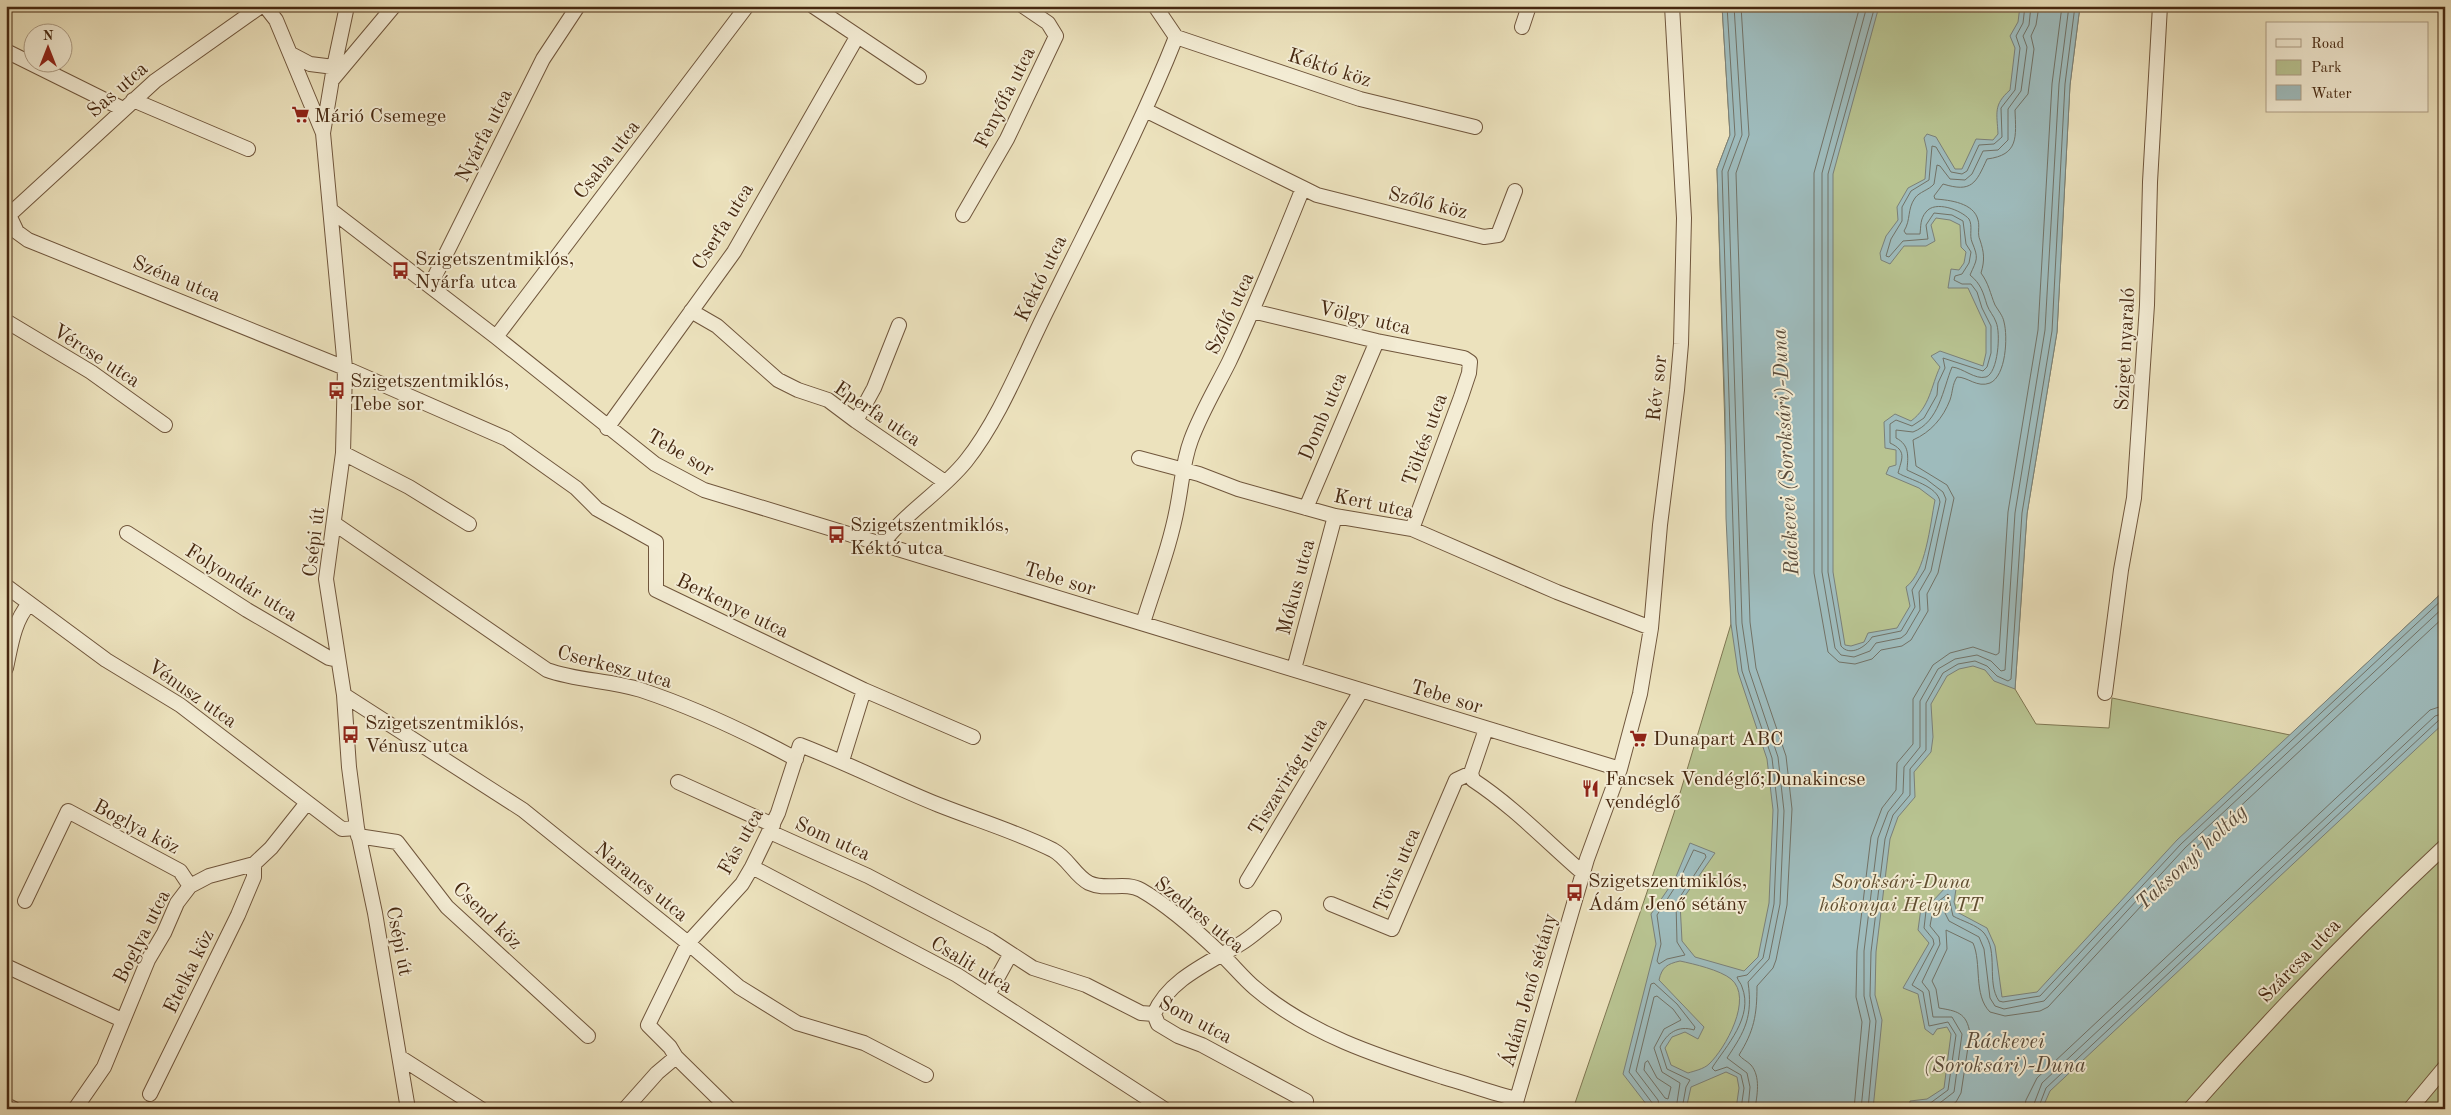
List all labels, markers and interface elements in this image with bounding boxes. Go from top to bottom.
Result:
north arrow [22,22,72,72]
legend [2266,22,2428,112]
text: N [43,29,54,43]
text: Road [2311,37,2345,52]
street label: Fenyőfa utca [972,44,1040,152]
street label: Kéktó köz [1285,46,1374,92]
street label: Sas utca [84,59,152,122]
text: Park [2311,61,2342,76]
street label: Nyárfa utca [453,86,517,186]
text: Water [2311,87,2352,102]
supermarket icon: Márió Csemege [290,105,310,125]
place label: Márió Csemege [314,107,446,127]
street label: Csaba utca [571,117,644,203]
street label: Cserfa utca [689,180,758,274]
street label: Szőlő köz [1386,184,1469,223]
street label: Kéktó utca [1012,232,1071,325]
place label: Szigetszentmiklós, Nyárfa utca [415,250,574,293]
street label: Széna utca [129,253,223,307]
bus stop icon: Szigetszentmiklós, Nyárfa utca [391,260,411,280]
street label: Szőlő utca [1203,269,1259,358]
street label: Sziget nyaraló [2113,287,2139,411]
street label: Völgy utca [1316,299,1413,339]
street label: Vércse utca [49,321,143,392]
water label: Ráckevei (Soroksári)-Duna [1770,328,1804,577]
street label: Rév sor [1645,354,1671,422]
street label: Domb utca [1296,370,1351,464]
place label: Szigetszentmiklós, Tebe sor [350,372,509,415]
street label: Eperfa utca [830,378,924,451]
bus stop icon: Szigetszentmiklós, Tebe sor [326,381,346,401]
street label: Töltés utca [1400,391,1452,488]
street label: Tebe sor [643,427,717,481]
street label: Kert utca [1332,487,1416,523]
street label: Csépi út [301,506,329,578]
place label: Szigetszentmiklós, Kéktó utca [850,516,1009,559]
bus stop icon: Szigetszentmiklós, Kéktó utca [826,525,846,545]
street label: Mókus utca [1275,537,1319,638]
street label: Folyondár utca [181,541,301,626]
street label: Tebe sor [1021,560,1098,600]
street label: Berkenye utca [673,571,792,643]
street label: Cserkesz utca [555,643,674,693]
street label: Vénusz utca [144,657,240,733]
street label: Tebe sor [1408,678,1485,718]
place label: Szigetszentmiklós, Vénusz utca [365,714,524,757]
street label: Tiszavirág utca [1246,715,1332,839]
bus stop icon: Szigetszentmiklós, Vénusz utca [341,724,361,744]
supermarket icon: Dunapart ABC [1629,728,1649,748]
place label: Dunapart ABC [1653,730,1783,750]
place label: Fancsek Vendéglő;Dunakincse vendéglő [1605,770,1866,813]
restaurant icon: Fancsek Vendéglő;Dunakincse vendéglő [1581,779,1601,799]
street label: Boglya köz [90,797,182,859]
water label: Taksonyi holtág [2132,801,2252,915]
street label: Fás utca [715,805,768,879]
street label: Som utca [792,814,873,865]
street label: Tövis utca [1371,825,1425,916]
street label: Narancs utca [590,839,691,926]
place label: Szigetszentmiklós, Ádám Jenő sétány [1588,872,1748,915]
park label: Soroksári-Duna hókonyai Helyi TT [1819,873,1984,916]
street label: Szedres utca [1150,874,1247,958]
street label: Csend köz [448,879,525,954]
bus stop icon: Szigetszentmiklós, Ádám Jenő sétány [1564,882,1584,902]
street label: Boglya utca [111,887,175,987]
street label: Csépi út [382,905,415,978]
street label: Ádám Jenő sétány [1495,910,1562,1070]
street label: Szárcsa utca [2256,915,2345,1007]
street label: Etelka köz [161,927,219,1017]
street label: Csalit utca [927,934,1015,998]
street label: Som utca [1155,993,1235,1048]
water label: Ráckevei (Soroksári)-Duna [1924,1032,2086,1077]

